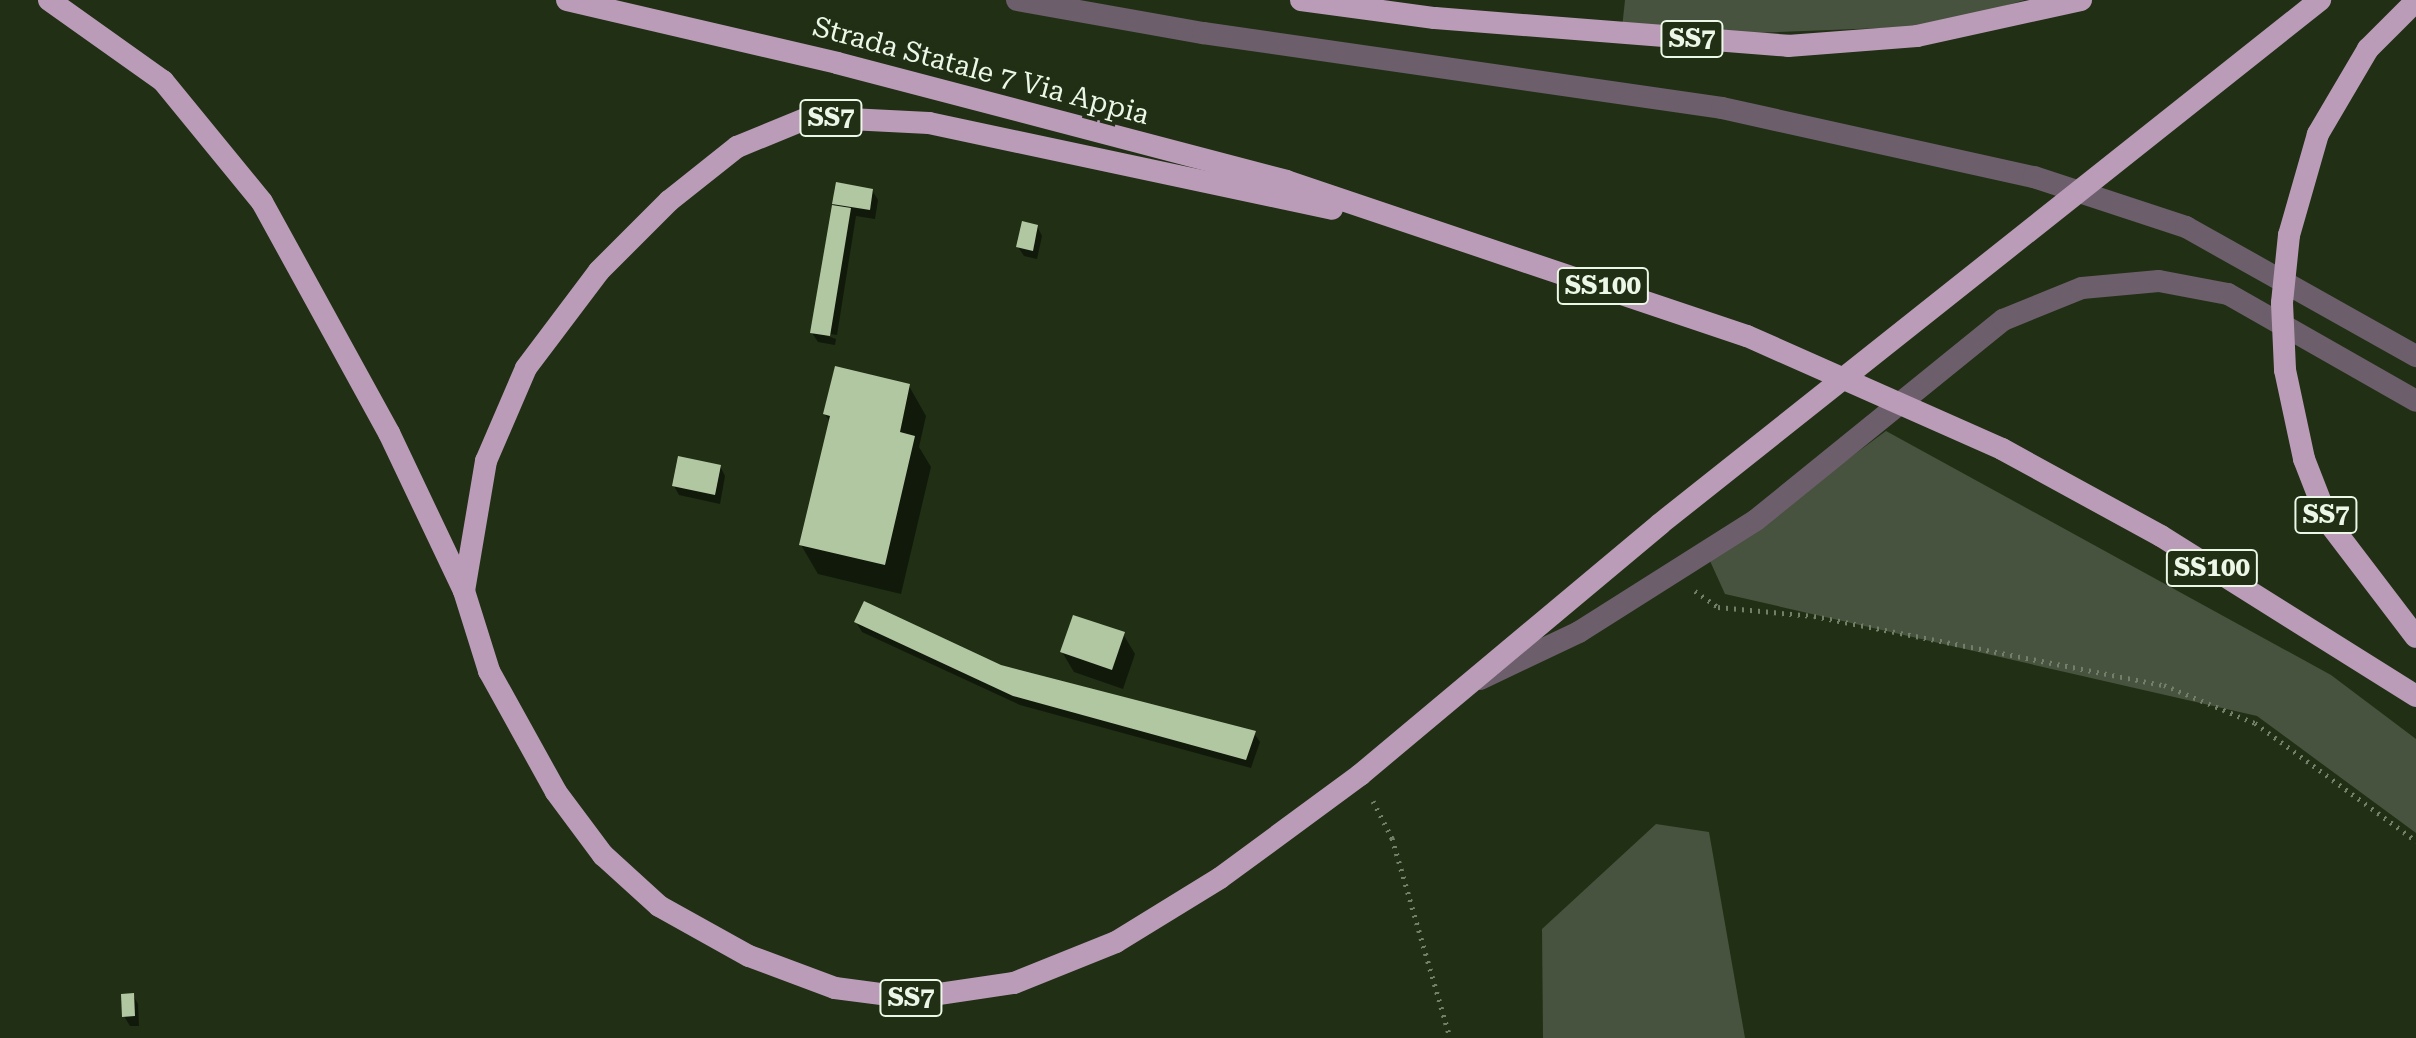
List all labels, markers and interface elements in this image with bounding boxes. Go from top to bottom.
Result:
street label: Strada Statale 7 Via Appia [809,10,1153,132]
road number: SS7 [1660,17,1724,61]
road number: SS7 [799,96,863,140]
road number: SS100 [1555,264,1651,308]
road number: SS7 [2294,493,2358,537]
road number: SS100 [2164,546,2260,590]
road number: SS7 [879,976,943,1020]

